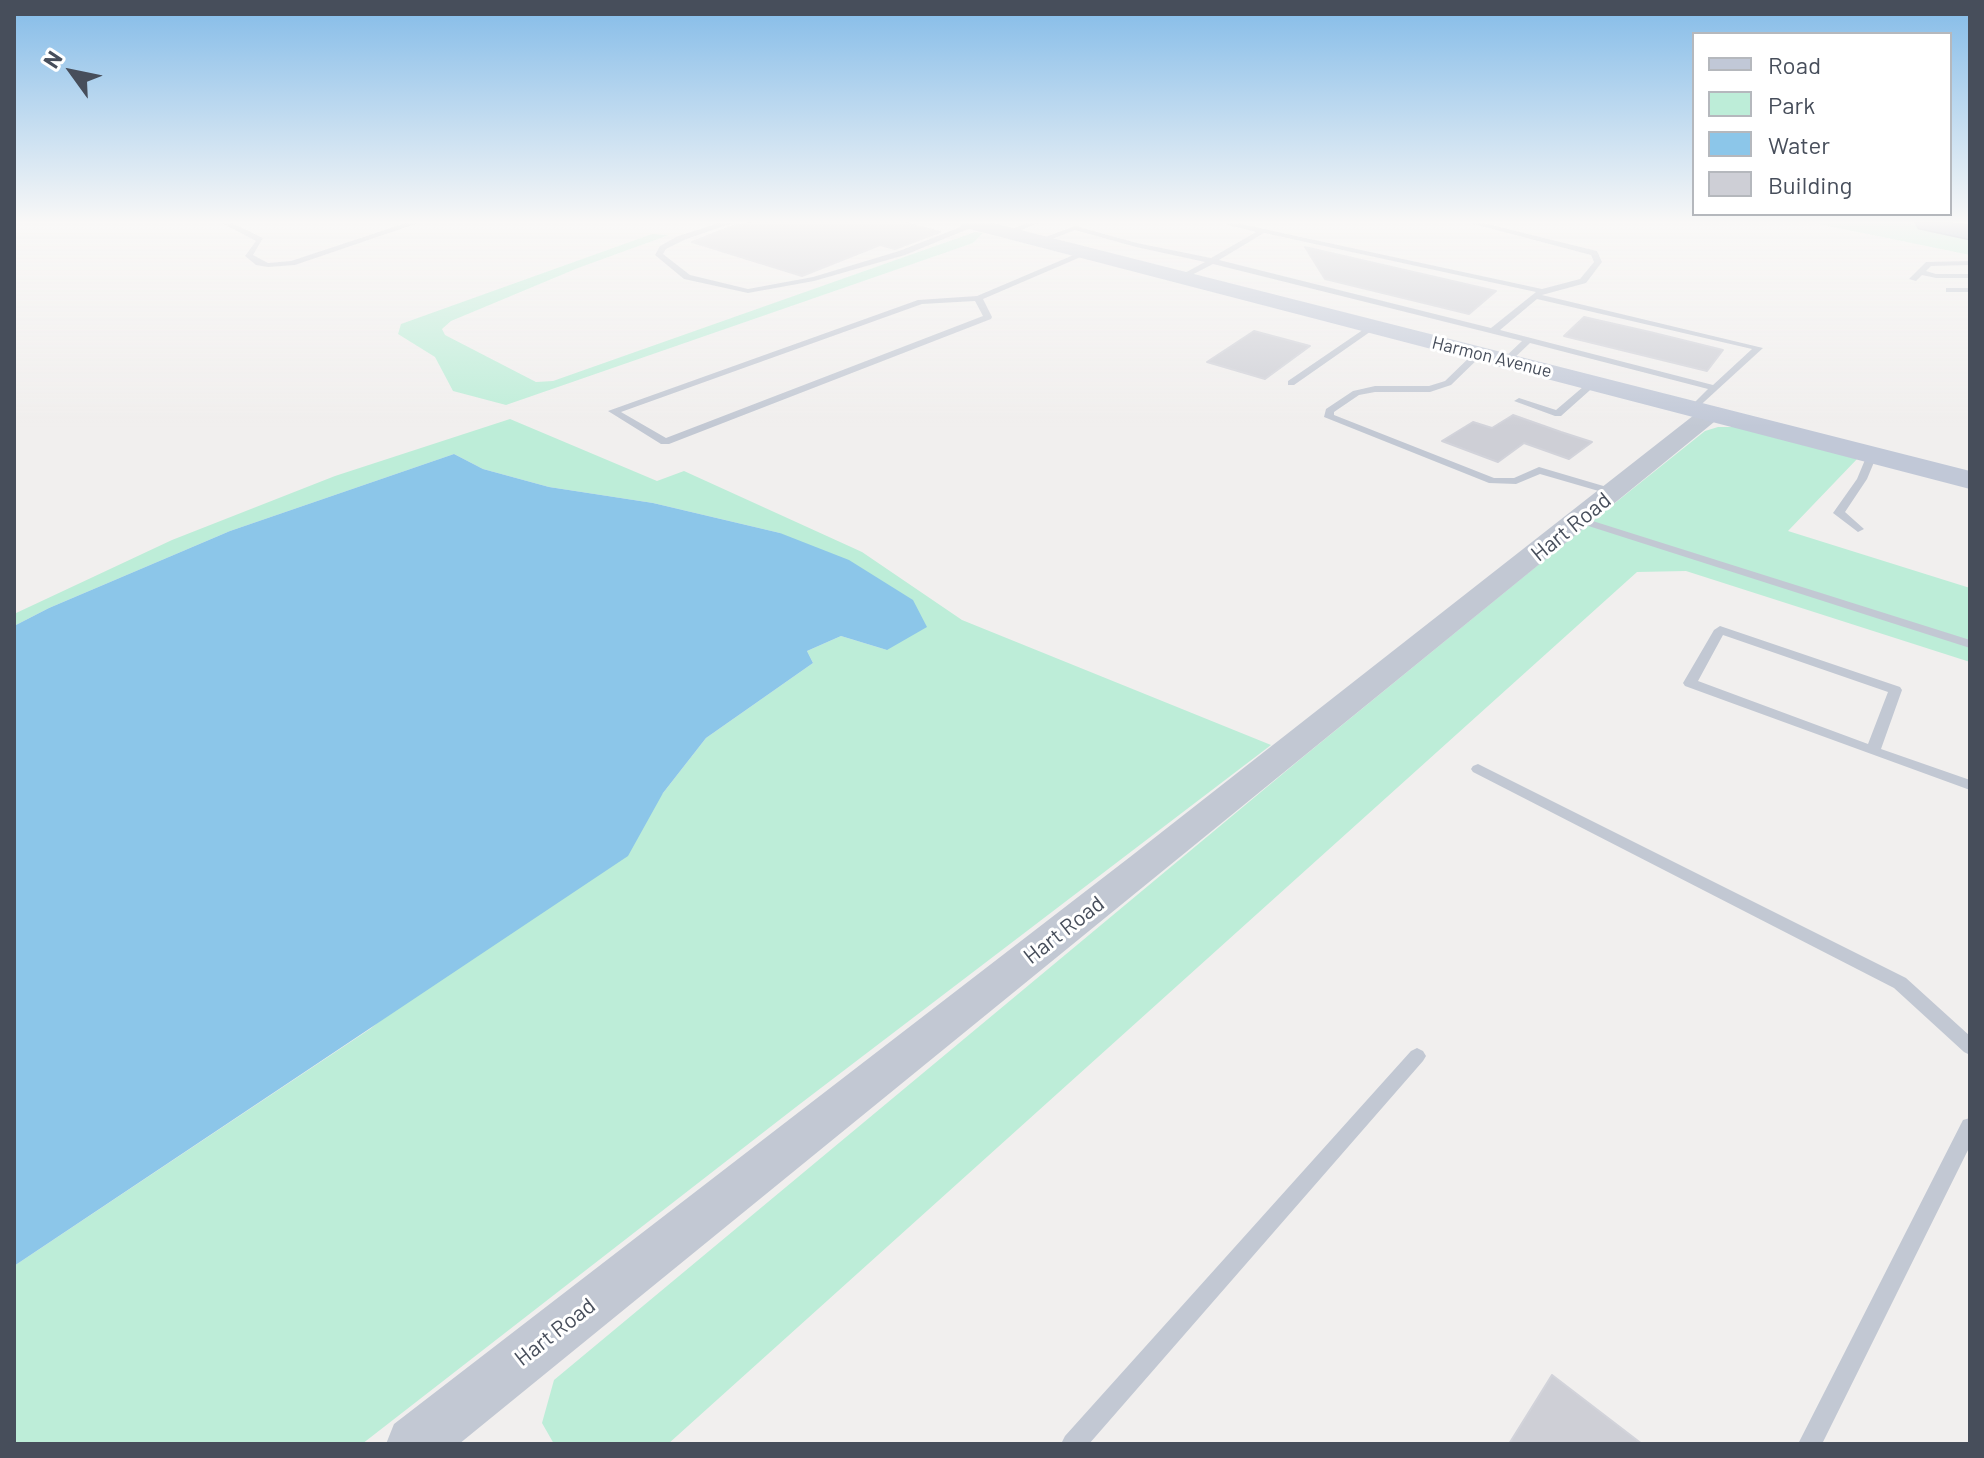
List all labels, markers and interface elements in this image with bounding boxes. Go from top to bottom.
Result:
north arrow [32,32,112,112]
legend [1692,32,1952,216]
text: N [37,46,67,72]
text: Road [1768,50,1821,79]
text: Park [1768,90,1815,119]
text: Water [1768,130,1830,159]
text: Building [1768,170,1852,199]
street label: Harmon Avenue [1430,332,1554,382]
street label: Hart Road [1526,487,1616,567]
street label: Hart Road [1018,890,1110,970]
street label: Hart Road [509,1292,601,1372]

